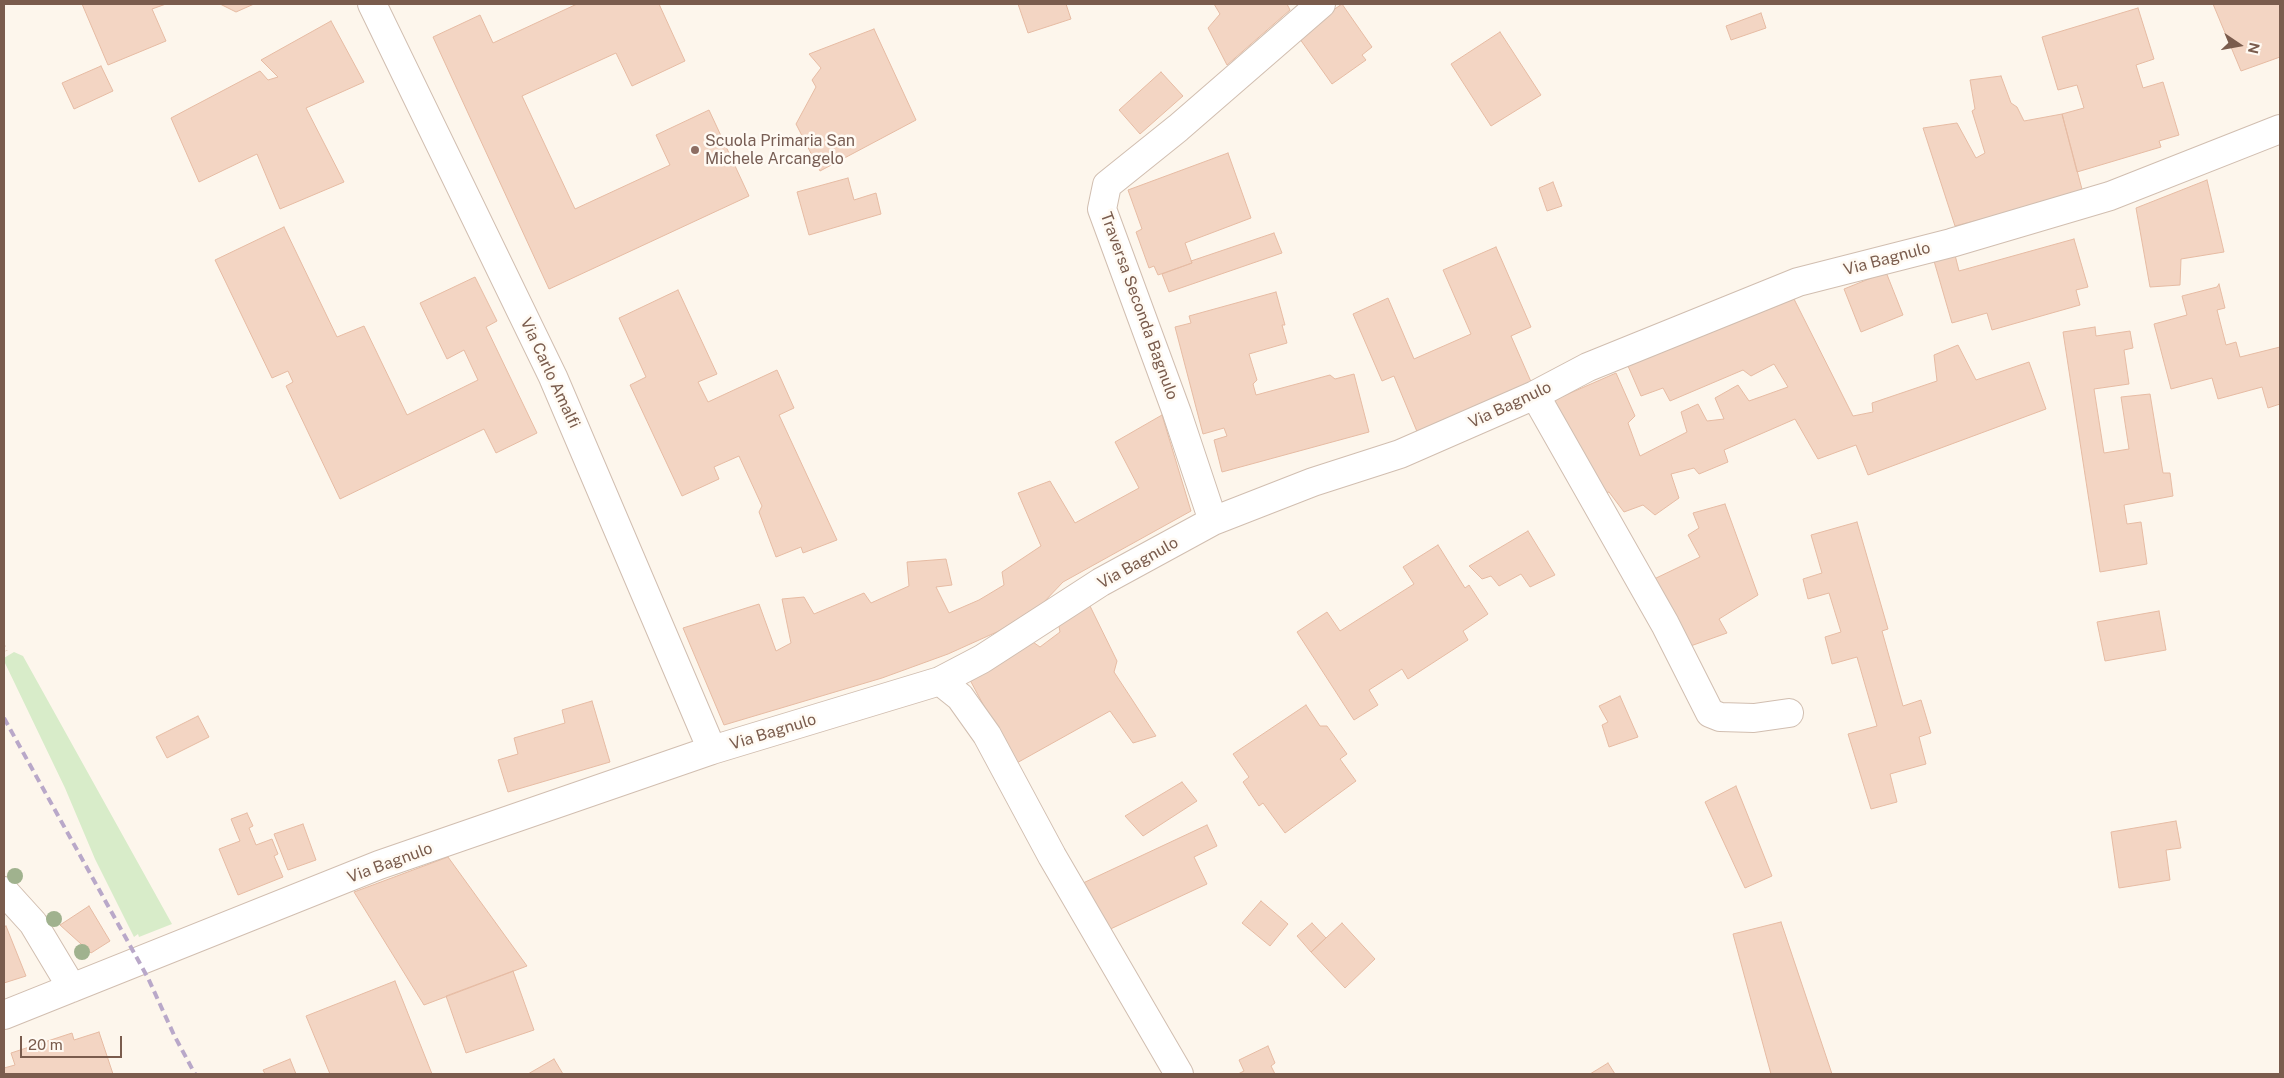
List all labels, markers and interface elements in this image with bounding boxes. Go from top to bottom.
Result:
north arrow [2214,20,2264,70]
text: N [2245,41,2263,55]
place label: Scuola Primaria San Michele Arcangelo [705,131,855,169]
marker: Scuola Primaria San Michele Arcangelo [689,144,701,156]
street label: Traversa Seconda Bagnulo [1096,210,1182,402]
street label: Via Bagnulo [1841,238,1933,280]
street label: Via Carlo Amalfi [516,315,584,431]
street label: Via Bagnulo [1466,377,1554,433]
street label: Via Bagnulo [1094,533,1182,593]
street label: Via Bagnulo [728,710,818,754]
street label: Via Bagnulo [345,839,435,887]
scale bar [22,1026,125,1058]
text: 20 m [28,1036,63,1053]

